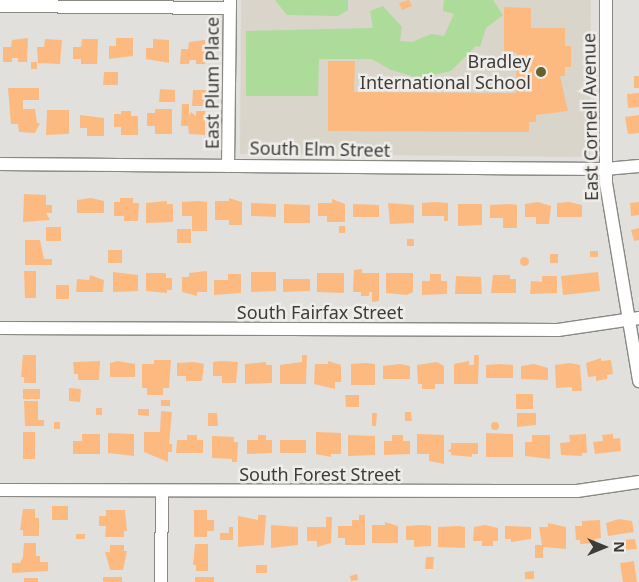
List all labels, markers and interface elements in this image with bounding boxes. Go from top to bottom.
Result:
street label: East Plum Place [201,17,223,149]
street label: East Cornell Avenue [578,33,602,201]
place label: Bradley International School [360,51,531,94]
marker: Bradley International School [535,66,547,78]
street label: South Elm Street [250,137,390,161]
street label: South Fairfax Street [237,301,403,323]
street label: South Forest Street [239,463,401,485]
north arrow [579,522,629,572]
text: N [610,541,629,553]

